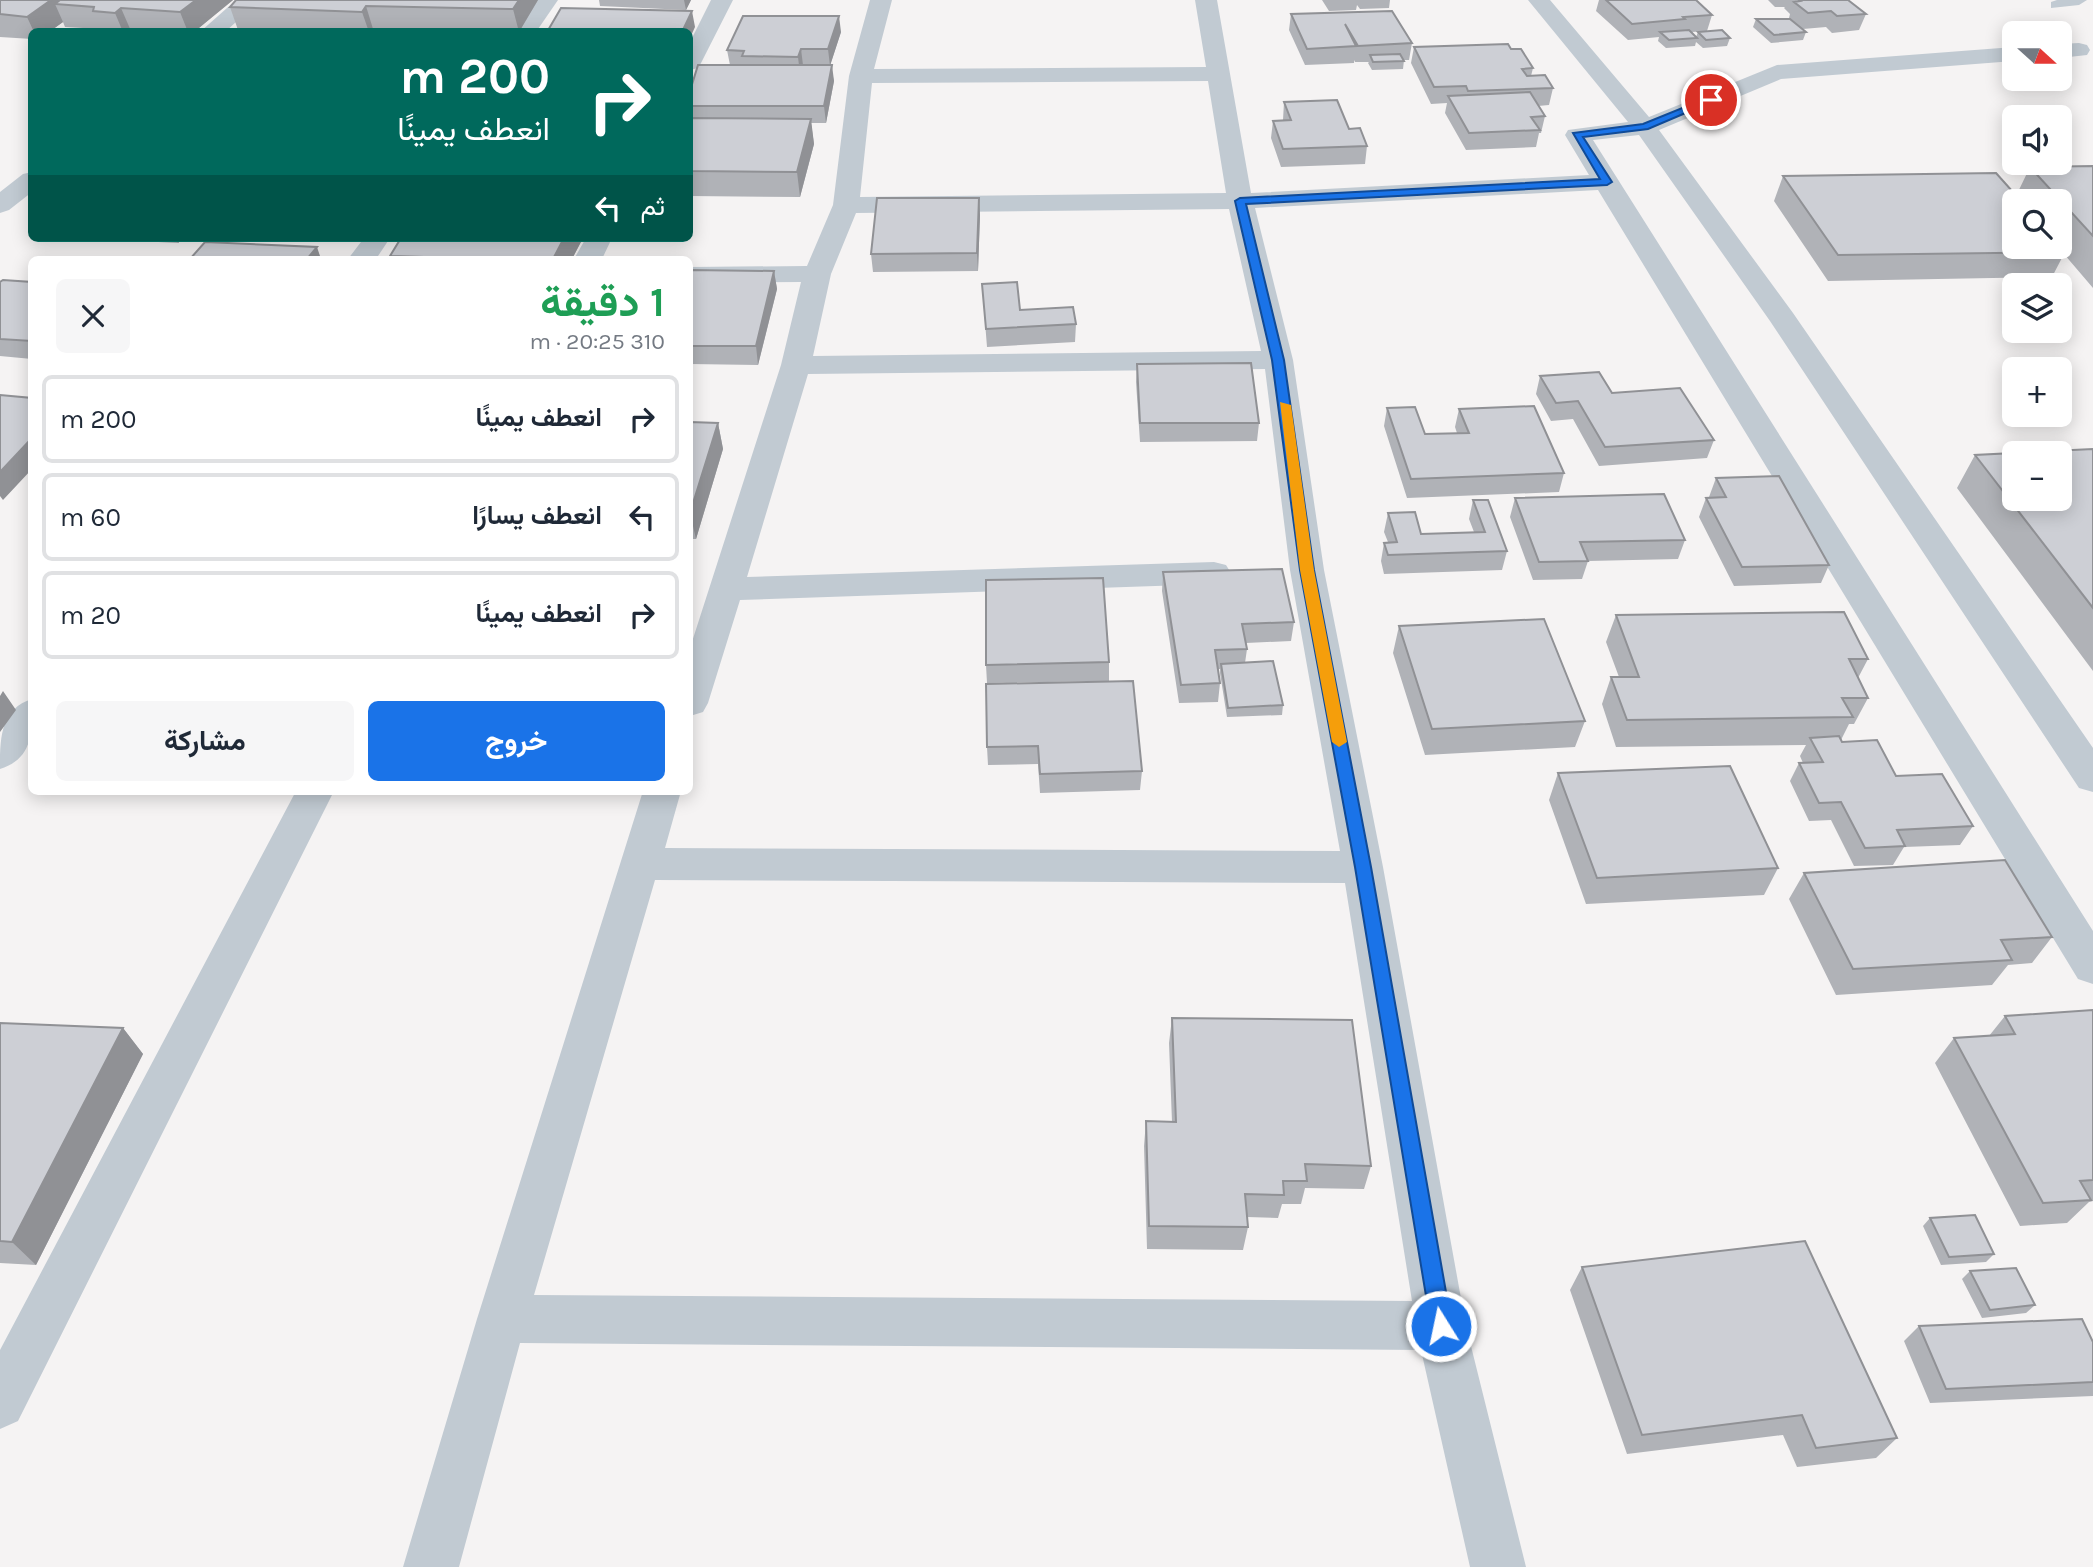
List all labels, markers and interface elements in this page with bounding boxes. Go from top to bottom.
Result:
north arrow [2002,21,2072,91]
map controls [2002,21,2072,511]
text: 200 m [399,48,550,105]
icon: right [574,56,665,147]
pin [1681,70,1741,130]
icon: arrive [1692,81,1730,119]
button: sound [2002,105,2072,175]
text: انعطف يمينًا [397,111,550,148]
icon: left [589,189,627,227]
button: search [2002,189,2072,259]
text: ثم [641,191,665,222]
button: layers [2002,273,2072,343]
text: 1 دقيقة [540,277,665,327]
button: close [56,279,130,353]
text: 310 m · 20:25 [530,328,665,355]
button: + [2002,357,2072,427]
icon: right [623,400,661,438]
text: انعطف يمينًا [476,402,602,433]
text: 200 m [60,404,136,435]
button: − [2002,441,2072,511]
icon: left [623,498,661,536]
text: انعطف يسارًا [472,500,602,531]
text: 60 m [60,502,121,533]
icon: right [623,596,661,634]
text: انعطف يمينًا [476,598,602,629]
text: 20 m [60,600,121,631]
button: مشاركة [56,701,354,781]
button: خروج [368,701,665,781]
position arrow [1404,1289,1478,1363]

